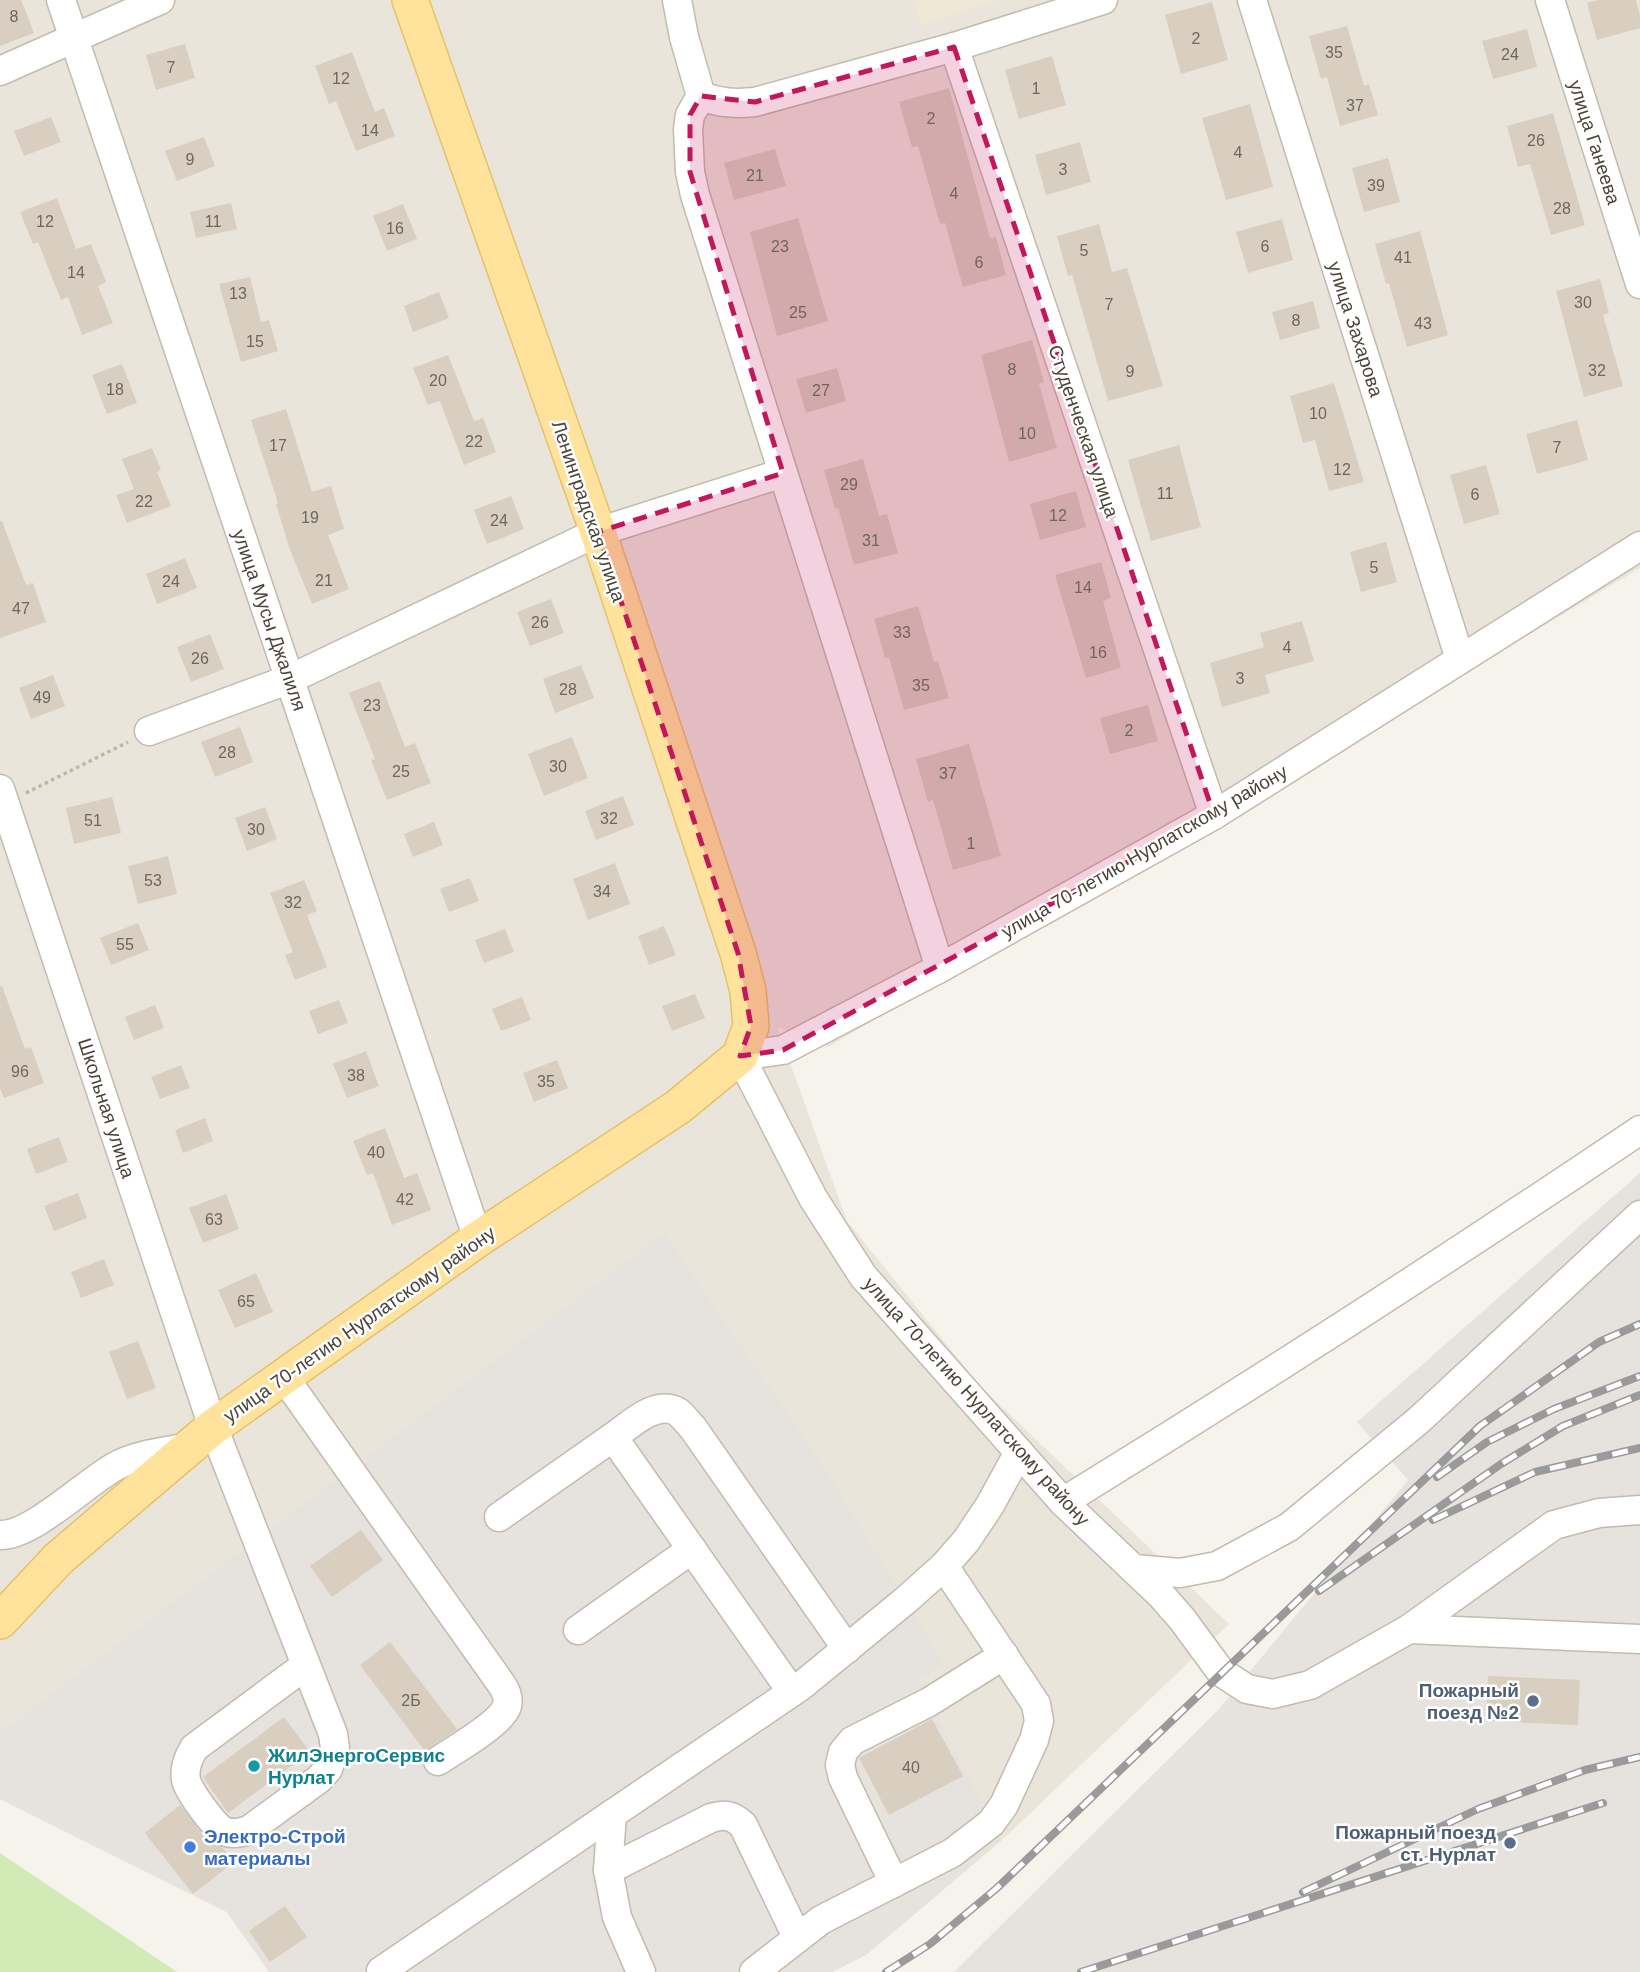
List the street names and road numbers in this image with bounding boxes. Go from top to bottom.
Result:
street label: улица Ганеева [1565,77,1625,207]
street label: улица Захарова [1324,259,1387,400]
street label: Студенческая улица [1044,342,1123,520]
street label: Ленинградская улица [548,418,630,605]
street label: улица Мусы Джалиля [229,527,310,714]
street label: улица 70-летию Нурлатскому району [998,760,1291,942]
street label: Школьная улица [74,1036,139,1181]
street label: улица 70-летию Нурлатскому району [220,1222,499,1427]
street label: улица 70-летию Нурлатскому району [860,1273,1094,1530]

